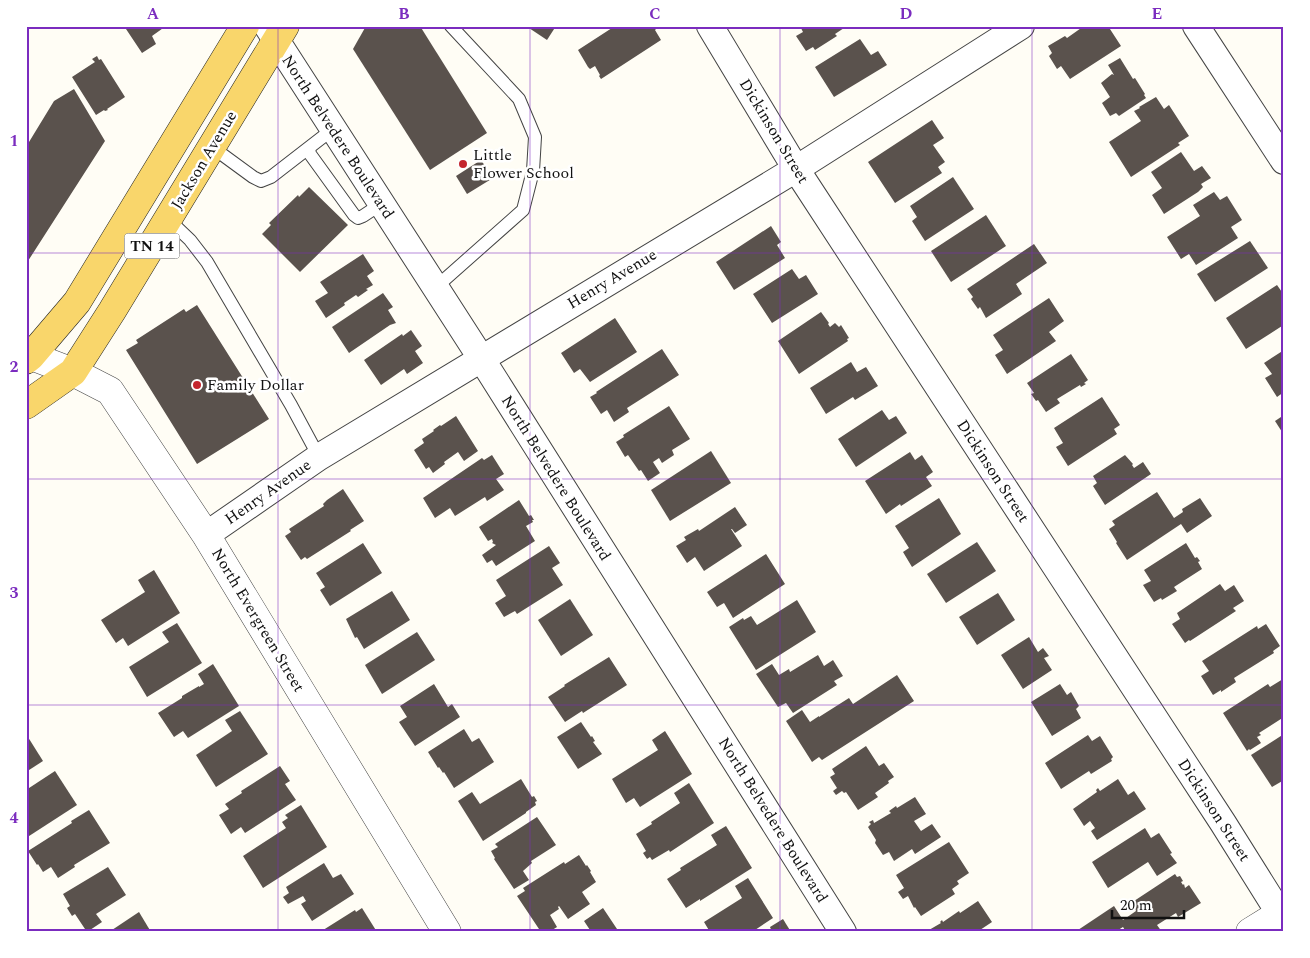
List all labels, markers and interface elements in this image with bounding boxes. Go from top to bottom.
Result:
text: A [147,2,160,26]
text: B [398,2,410,26]
text: C [649,2,661,26]
text: D [900,2,913,26]
text: E [1152,2,1162,26]
street label: North Belvedere Boulevard [276,50,400,224]
street label: Dickinson Street [733,74,815,188]
street label: Jackson Avenue [165,106,243,214]
text: 1 [10,129,18,153]
place label: Little Flower School [473,143,574,185]
marker: Little Flower School [457,158,469,170]
road number: TN 14 [124,234,180,258]
street label: Henry Avenue [563,243,661,315]
text: 2 [10,355,19,379]
place label: Family Dollar [207,373,304,397]
marker: Family Dollar [191,379,203,391]
street label: North Belvedere Boulevard [495,390,617,566]
street label: Dickinson Street [951,415,1036,528]
street label: Henry Avenue [220,453,316,531]
street label: North Evergreen Street [205,543,311,697]
text: 3 [10,581,19,605]
street label: North Belvedere Boulevard [712,732,834,908]
street label: Dickinson Street [1172,754,1257,867]
text: 4 [10,806,19,830]
scale bar [1112,888,1185,920]
text: 20 m [1120,894,1152,917]

